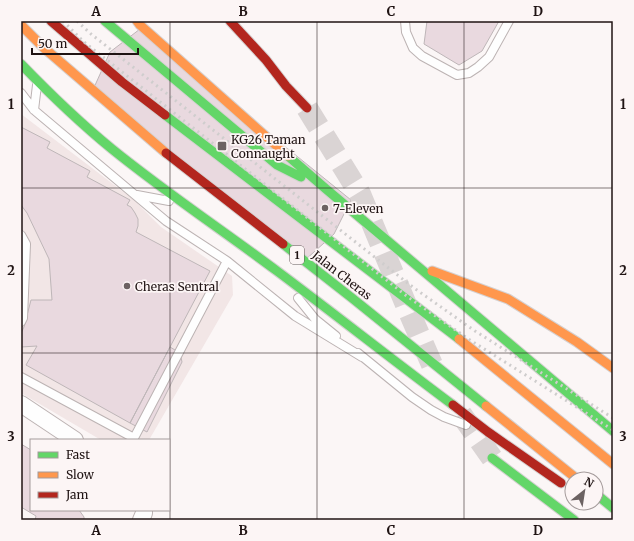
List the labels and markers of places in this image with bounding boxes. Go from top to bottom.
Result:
place label: KG26 Taman Connaught [231,132,306,161]
marker: KG26 Taman Connaught [216,140,228,152]
place label: 7-Eleven [333,201,383,216]
marker: 7-Eleven [320,203,330,213]
place label: Cheras Sentral [135,279,219,294]
marker: Cheras Sentral [122,281,132,291]

